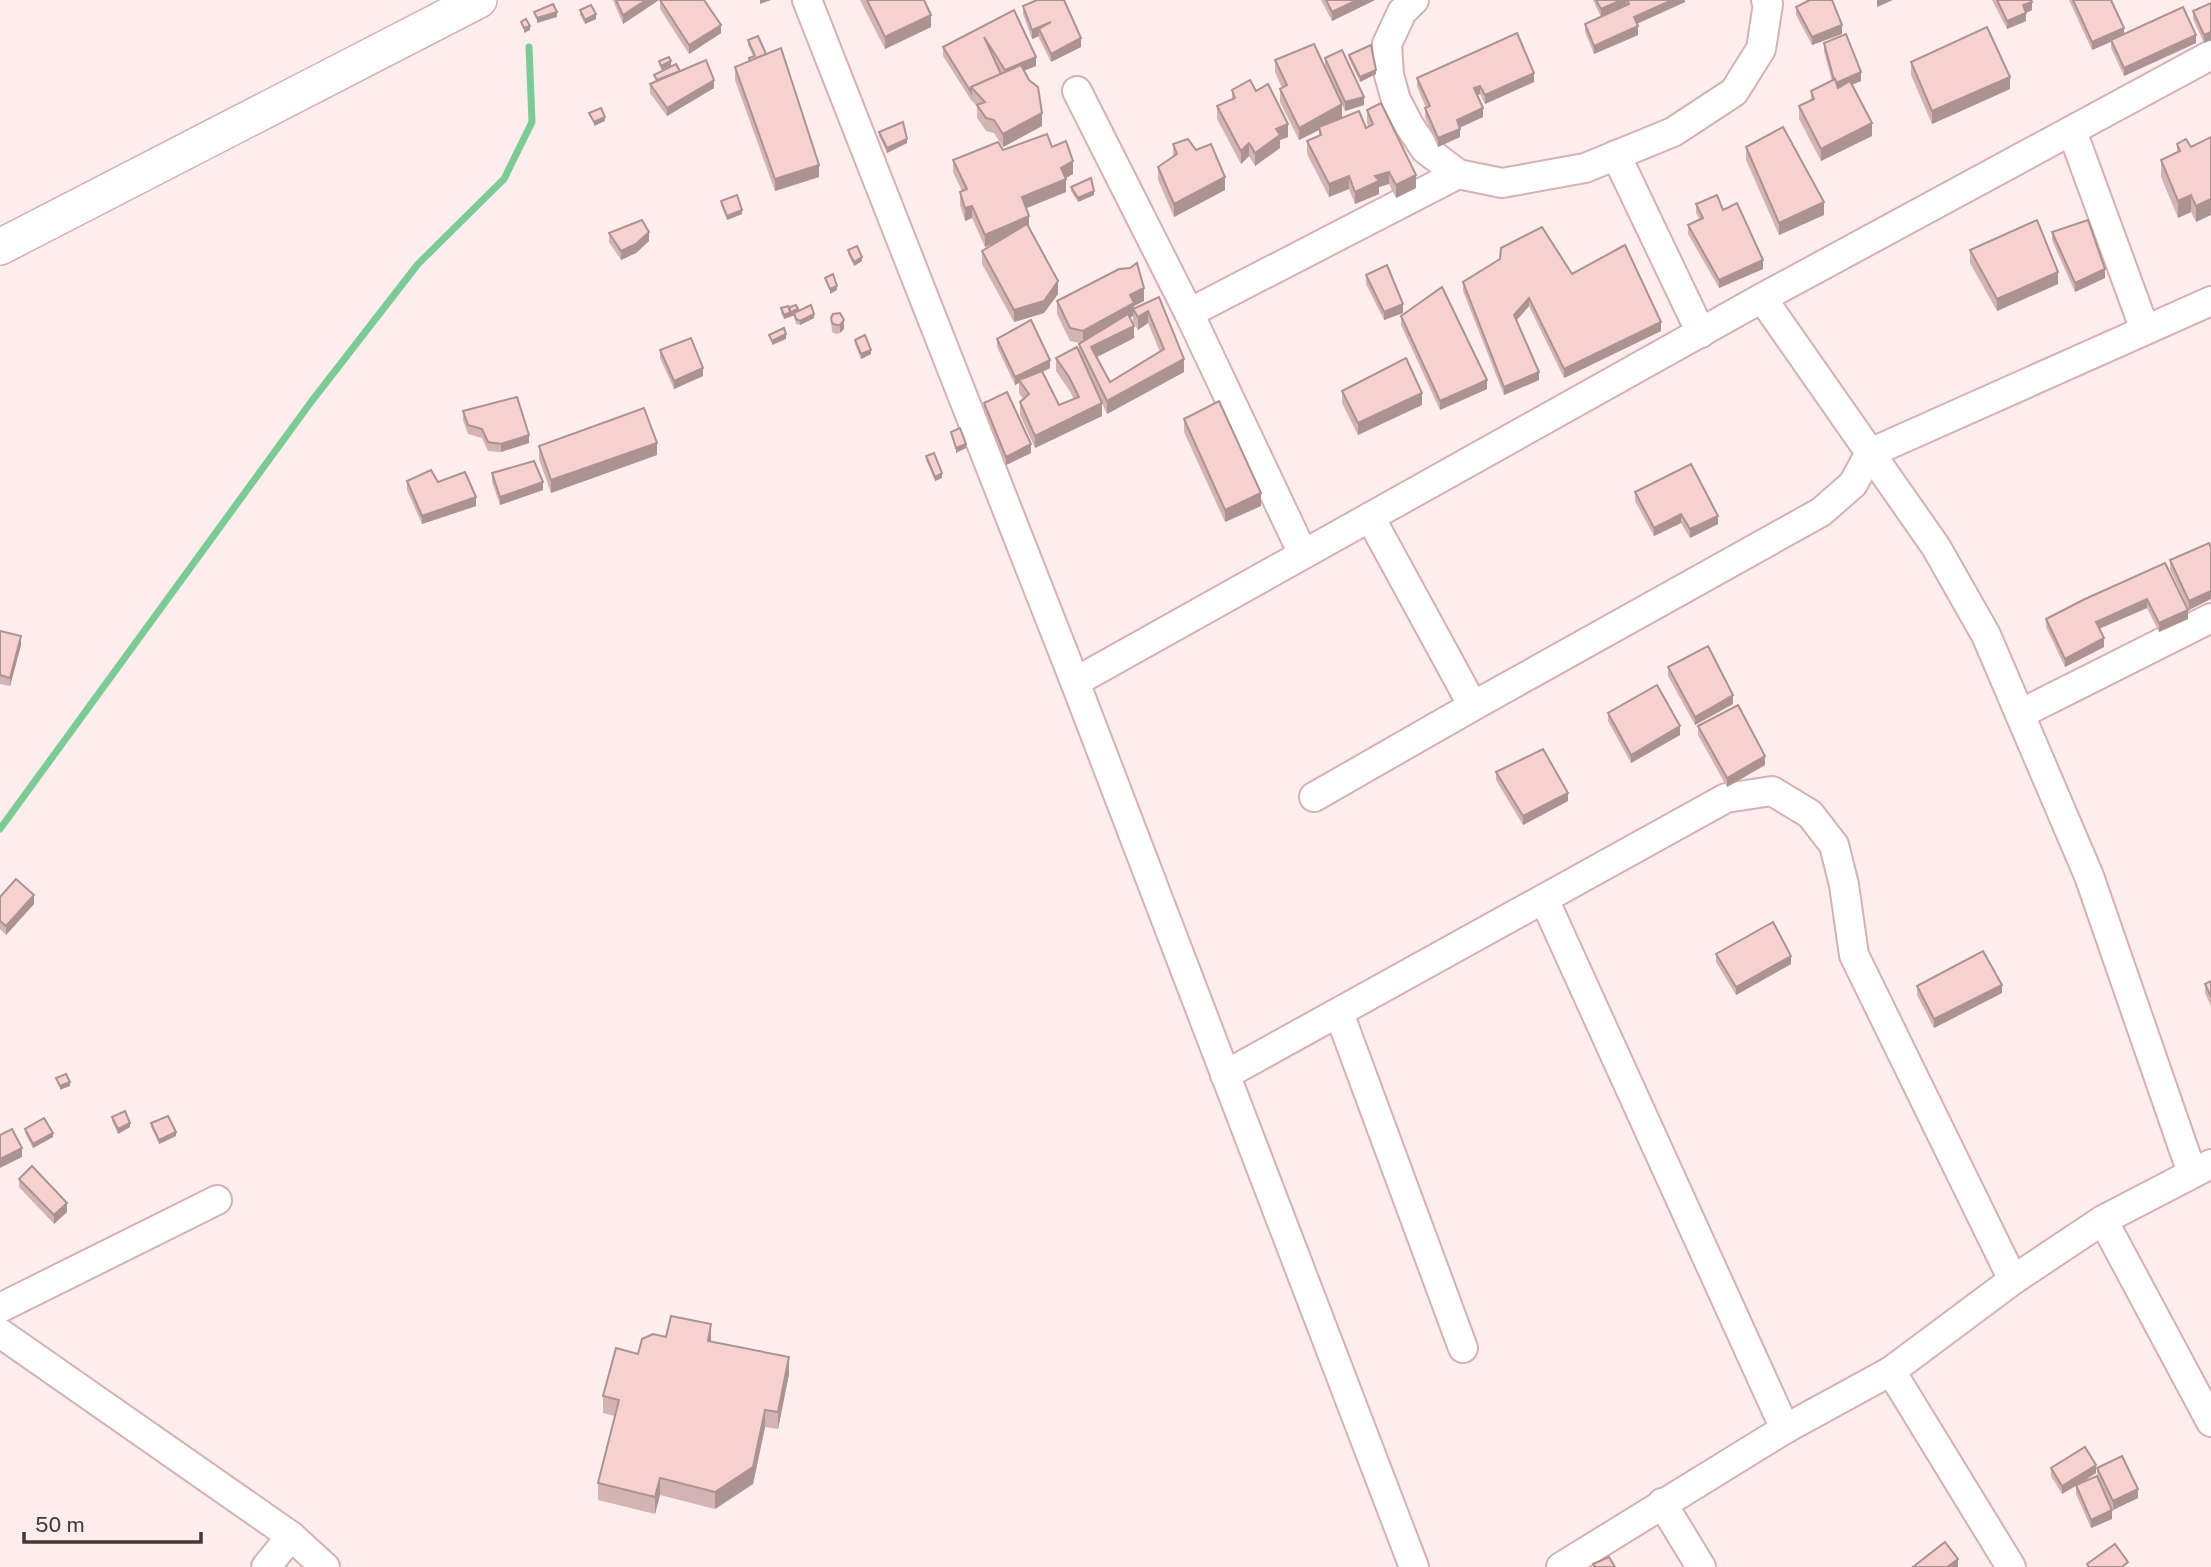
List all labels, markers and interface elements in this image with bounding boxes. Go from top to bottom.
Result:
scale bar [24,1500,201,1544]
text: 50 m [35,1512,85,1537]

